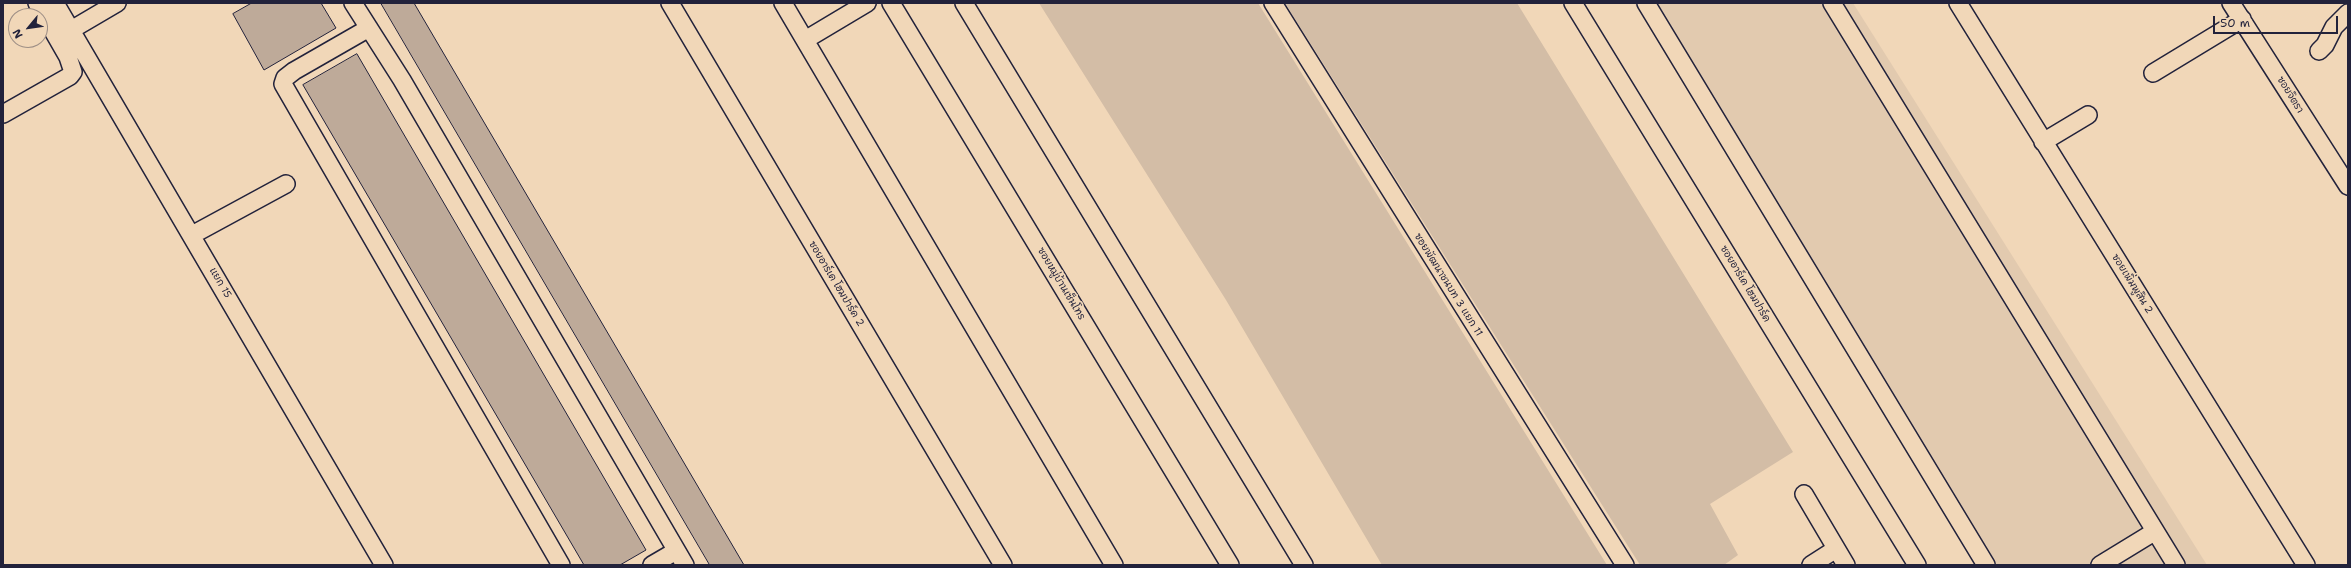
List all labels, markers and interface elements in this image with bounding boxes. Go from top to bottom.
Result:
north arrow [8,8,48,48]
scale bar [2215,8,2340,34]
text: 50 m [2220,15,2250,31]
text: N [9,26,27,41]
street label: ซอยจิตรา [2274,74,2306,116]
street label: ซอยพัฒนาชนบท 3 แยก 11 [1411,231,1485,339]
street label: ซอยอาร์เค โฮมปาร์ค 2 [806,239,866,329]
street label: ซอยอาร์เค โฮมปาร์ค [1717,244,1773,324]
street label: ซอยหมู่บ้านเซ็นโทร [1035,246,1087,322]
street label: ซอยเพิ่มพูสิน 2 [2109,252,2155,316]
street label: แยก 15 [207,266,233,300]

